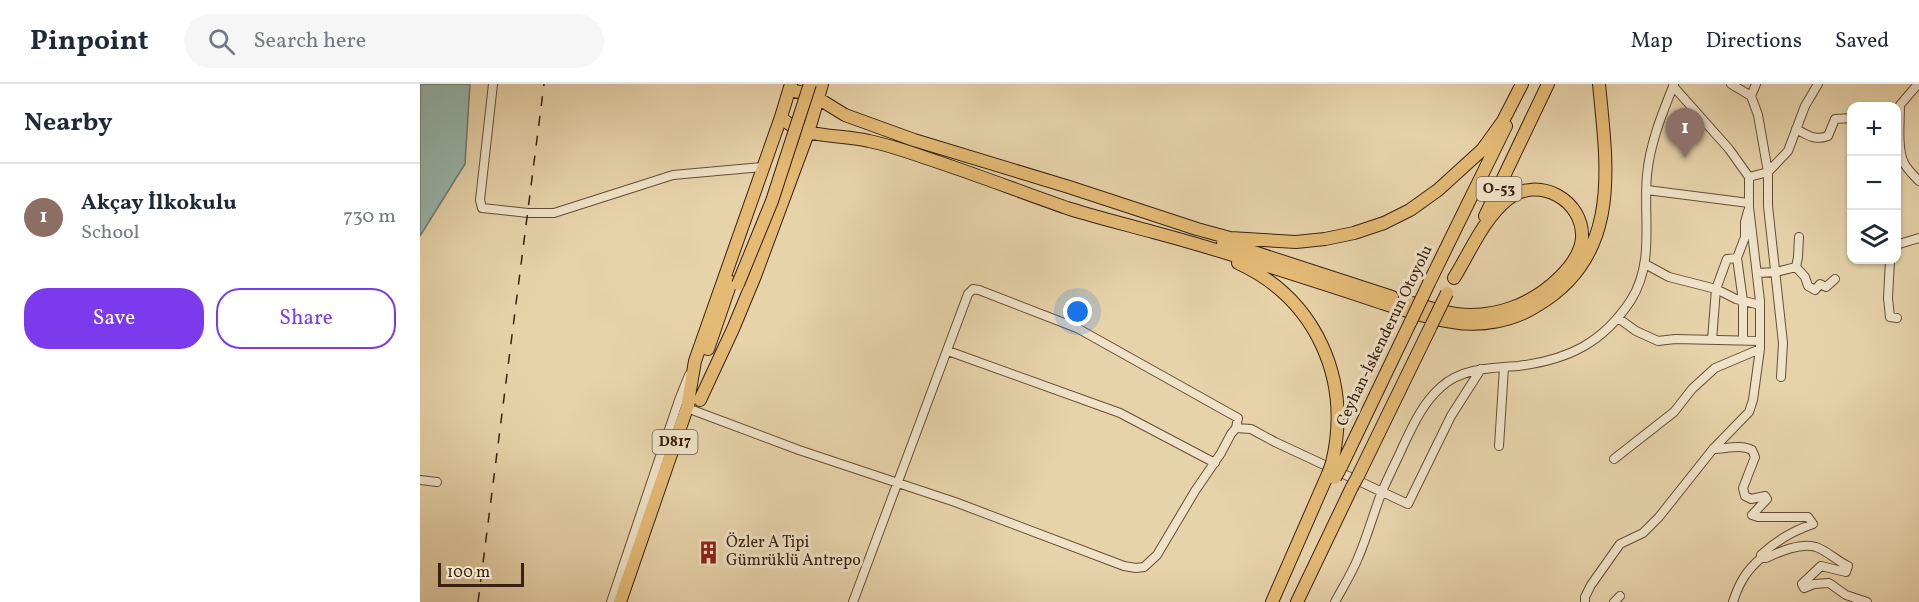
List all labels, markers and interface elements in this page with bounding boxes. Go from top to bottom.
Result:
search box [184,14,604,68]
text: Pinpoint [30,22,148,61]
icon: search [205,25,238,58]
text: Search here [253,26,366,57]
text: Map [1631,27,1673,56]
text: Directions [1706,27,1802,56]
text: Saved [1835,27,1889,56]
map controls [1847,102,1901,264]
button: + [1847,102,1901,156]
text: Nearby [24,105,113,141]
pin: 1 [1666,109,1704,158]
button: − [1847,156,1901,210]
road number: O-53 [1476,177,1522,201]
text: Akçay İlkokulu [81,188,237,219]
text: 1 [39,203,48,231]
text: 730 m [343,203,396,231]
button: layers [1847,210,1901,264]
text: School [81,219,139,247]
street label: Ceyhan-İskenderun Otoyolu [1331,242,1439,430]
button: Save [24,288,204,349]
button: Share [216,288,396,349]
your location [1063,297,1092,326]
road number: D817 [652,430,698,454]
place label: Özler A Tipi Gümrüklü Antrepo [726,532,861,572]
building icon: Özler A Tipi Gümrüklü Antrepo [695,539,721,565]
scale bar [438,560,524,588]
text: 100 m [447,562,490,584]

